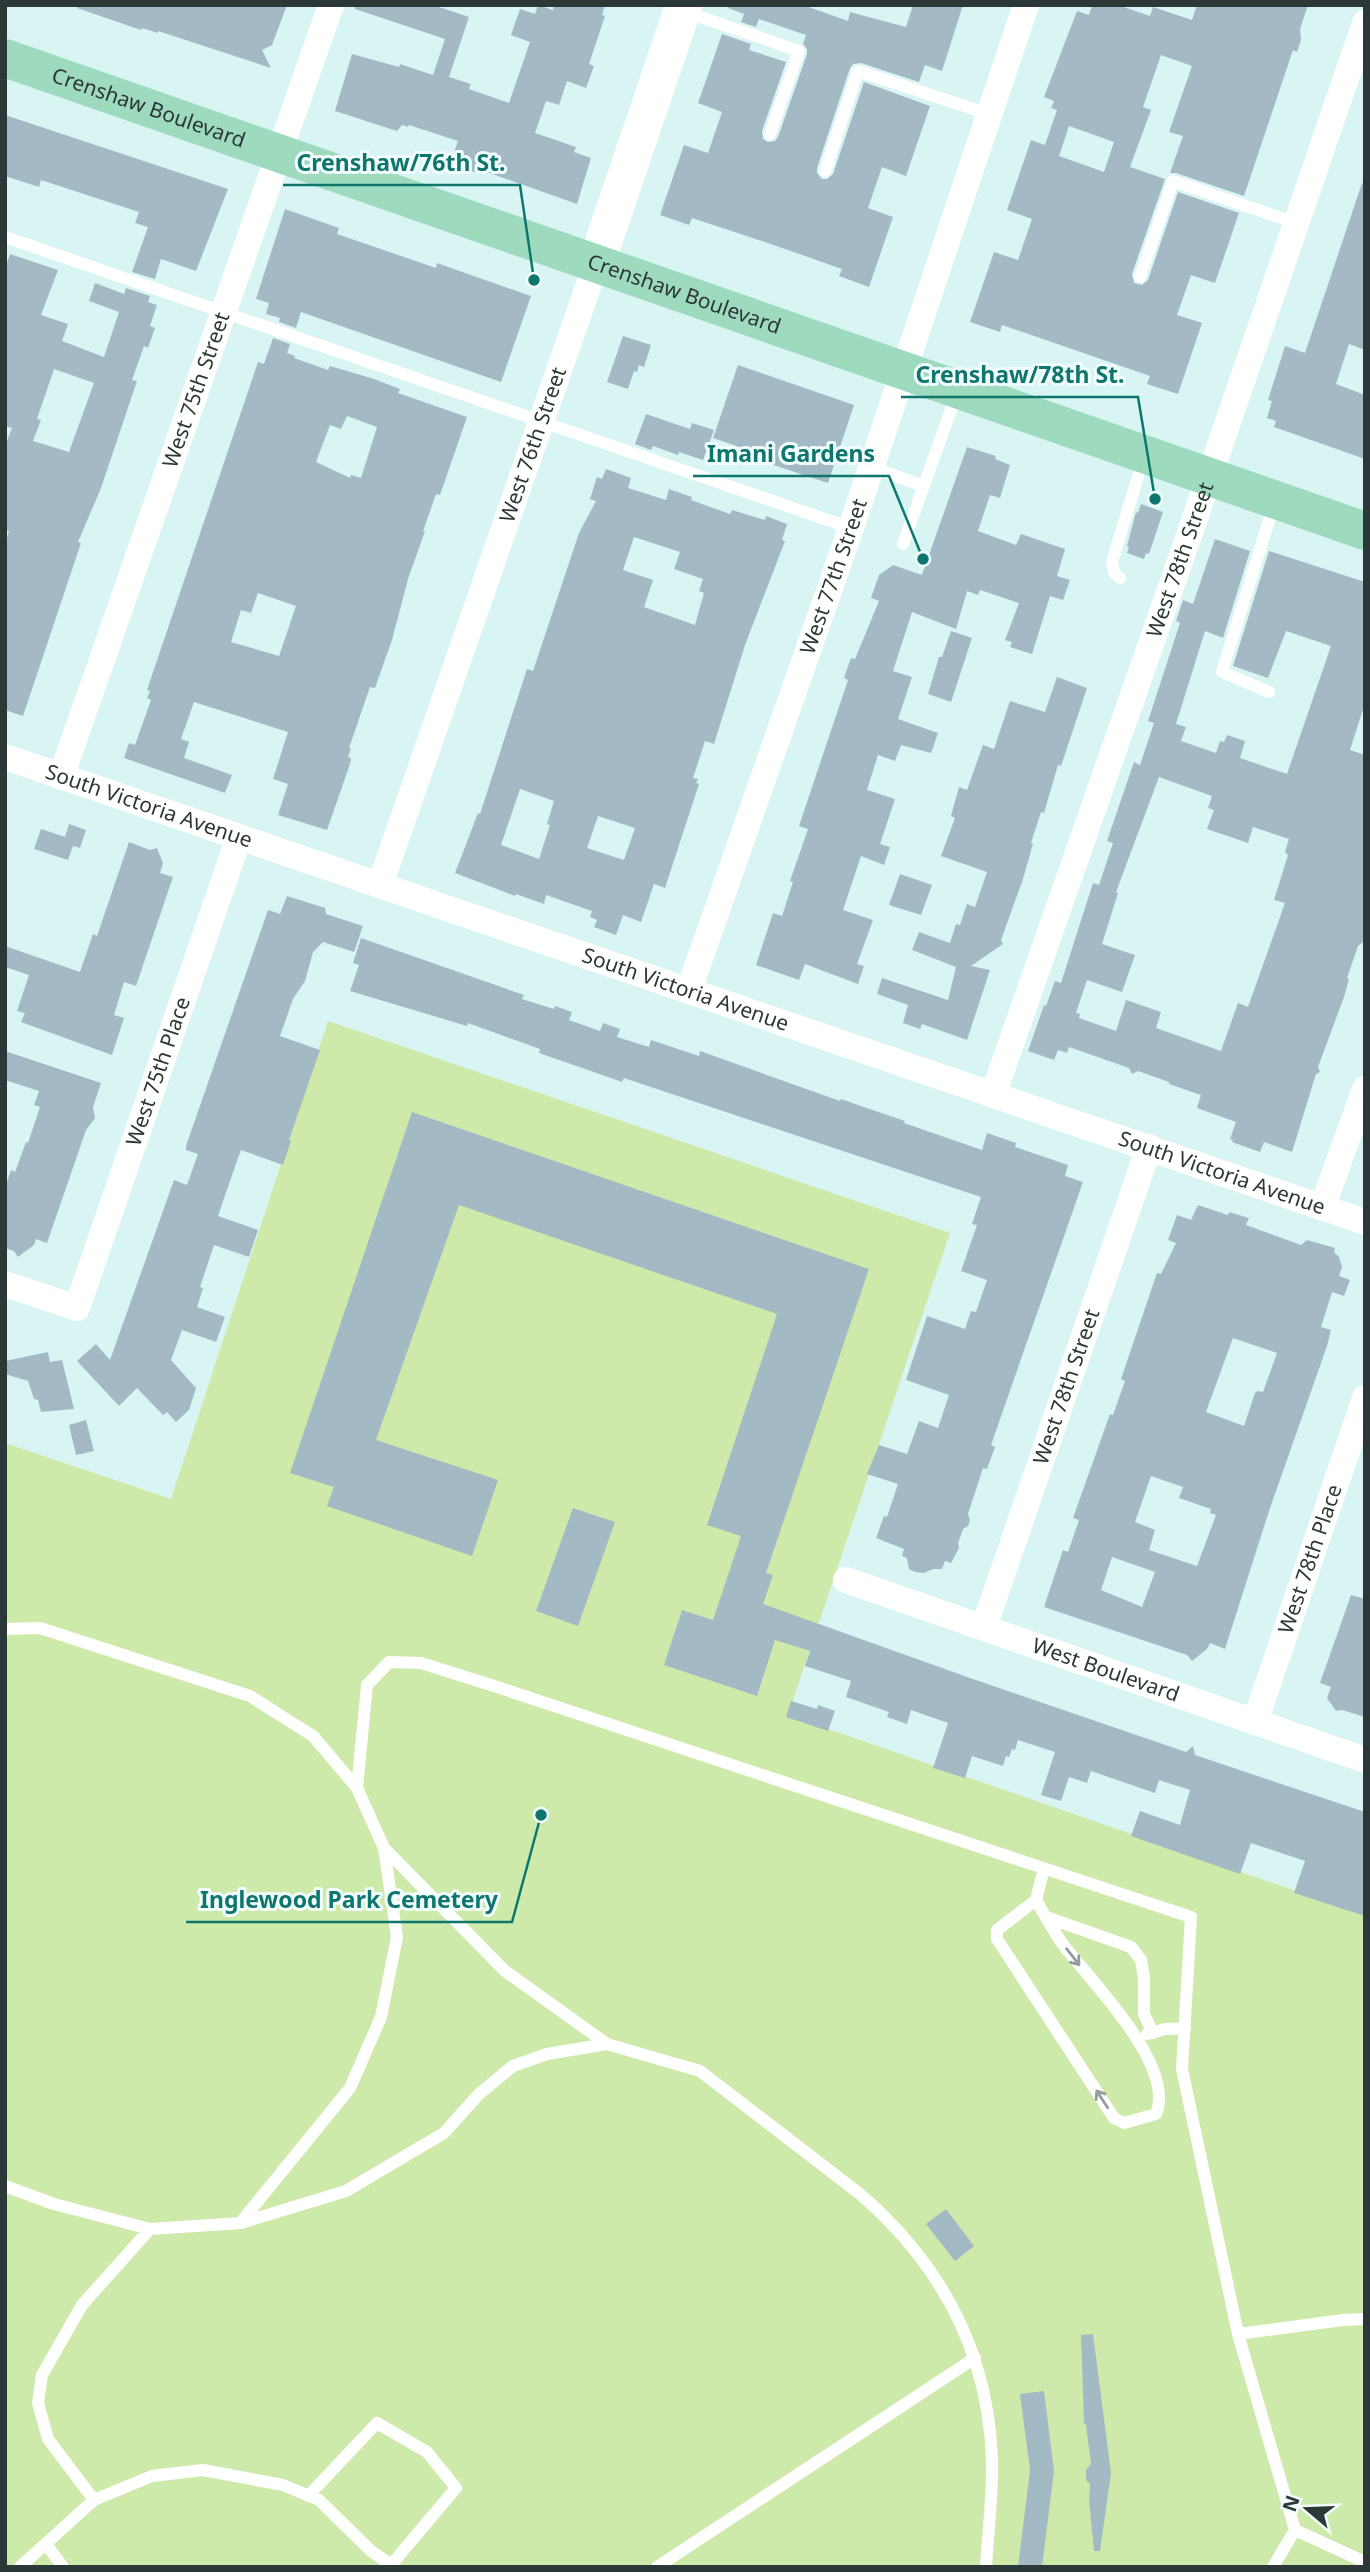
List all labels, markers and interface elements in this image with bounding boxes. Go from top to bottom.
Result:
street label: Crenshaw Boulevard [48,60,249,154]
callout: Crenshaw/76th St. [283,141,520,185]
text: Crenshaw/76th St. [296,146,506,178]
street label: Crenshaw Boulevard [584,247,785,340]
street label: West 75th Street [155,308,236,471]
callout: Crenshaw/78th St. [901,353,1138,397]
text: Crenshaw/78th St. [915,358,1125,390]
street label: West 76th Street [492,363,572,526]
callout: Imani Gardens [693,432,889,476]
text: Imani Gardens [707,437,875,469]
street label: West 78th Street [1139,478,1220,641]
street label: West 77th Street [793,495,873,658]
street label: South Victoria Avenue [42,757,256,854]
street label: South Victoria Avenue [579,940,793,1037]
street label: West 75th Place [119,993,196,1150]
street label: South Victoria Avenue [1115,1124,1329,1220]
street label: West 78th Street [1026,1305,1105,1468]
street label: West 78th Place [1271,1480,1348,1637]
street label: West Boulevard [1029,1631,1183,1708]
callout: Inglewood Park Cemetery [186,1878,512,1922]
text: Inglewood Park Cemetery [200,1883,499,1915]
one-way arrow [1066,1948,1081,1966]
one-way arrow [1094,2089,1108,2109]
north arrow [1272,2474,1342,2544]
text: N [1276,2492,1306,2515]

